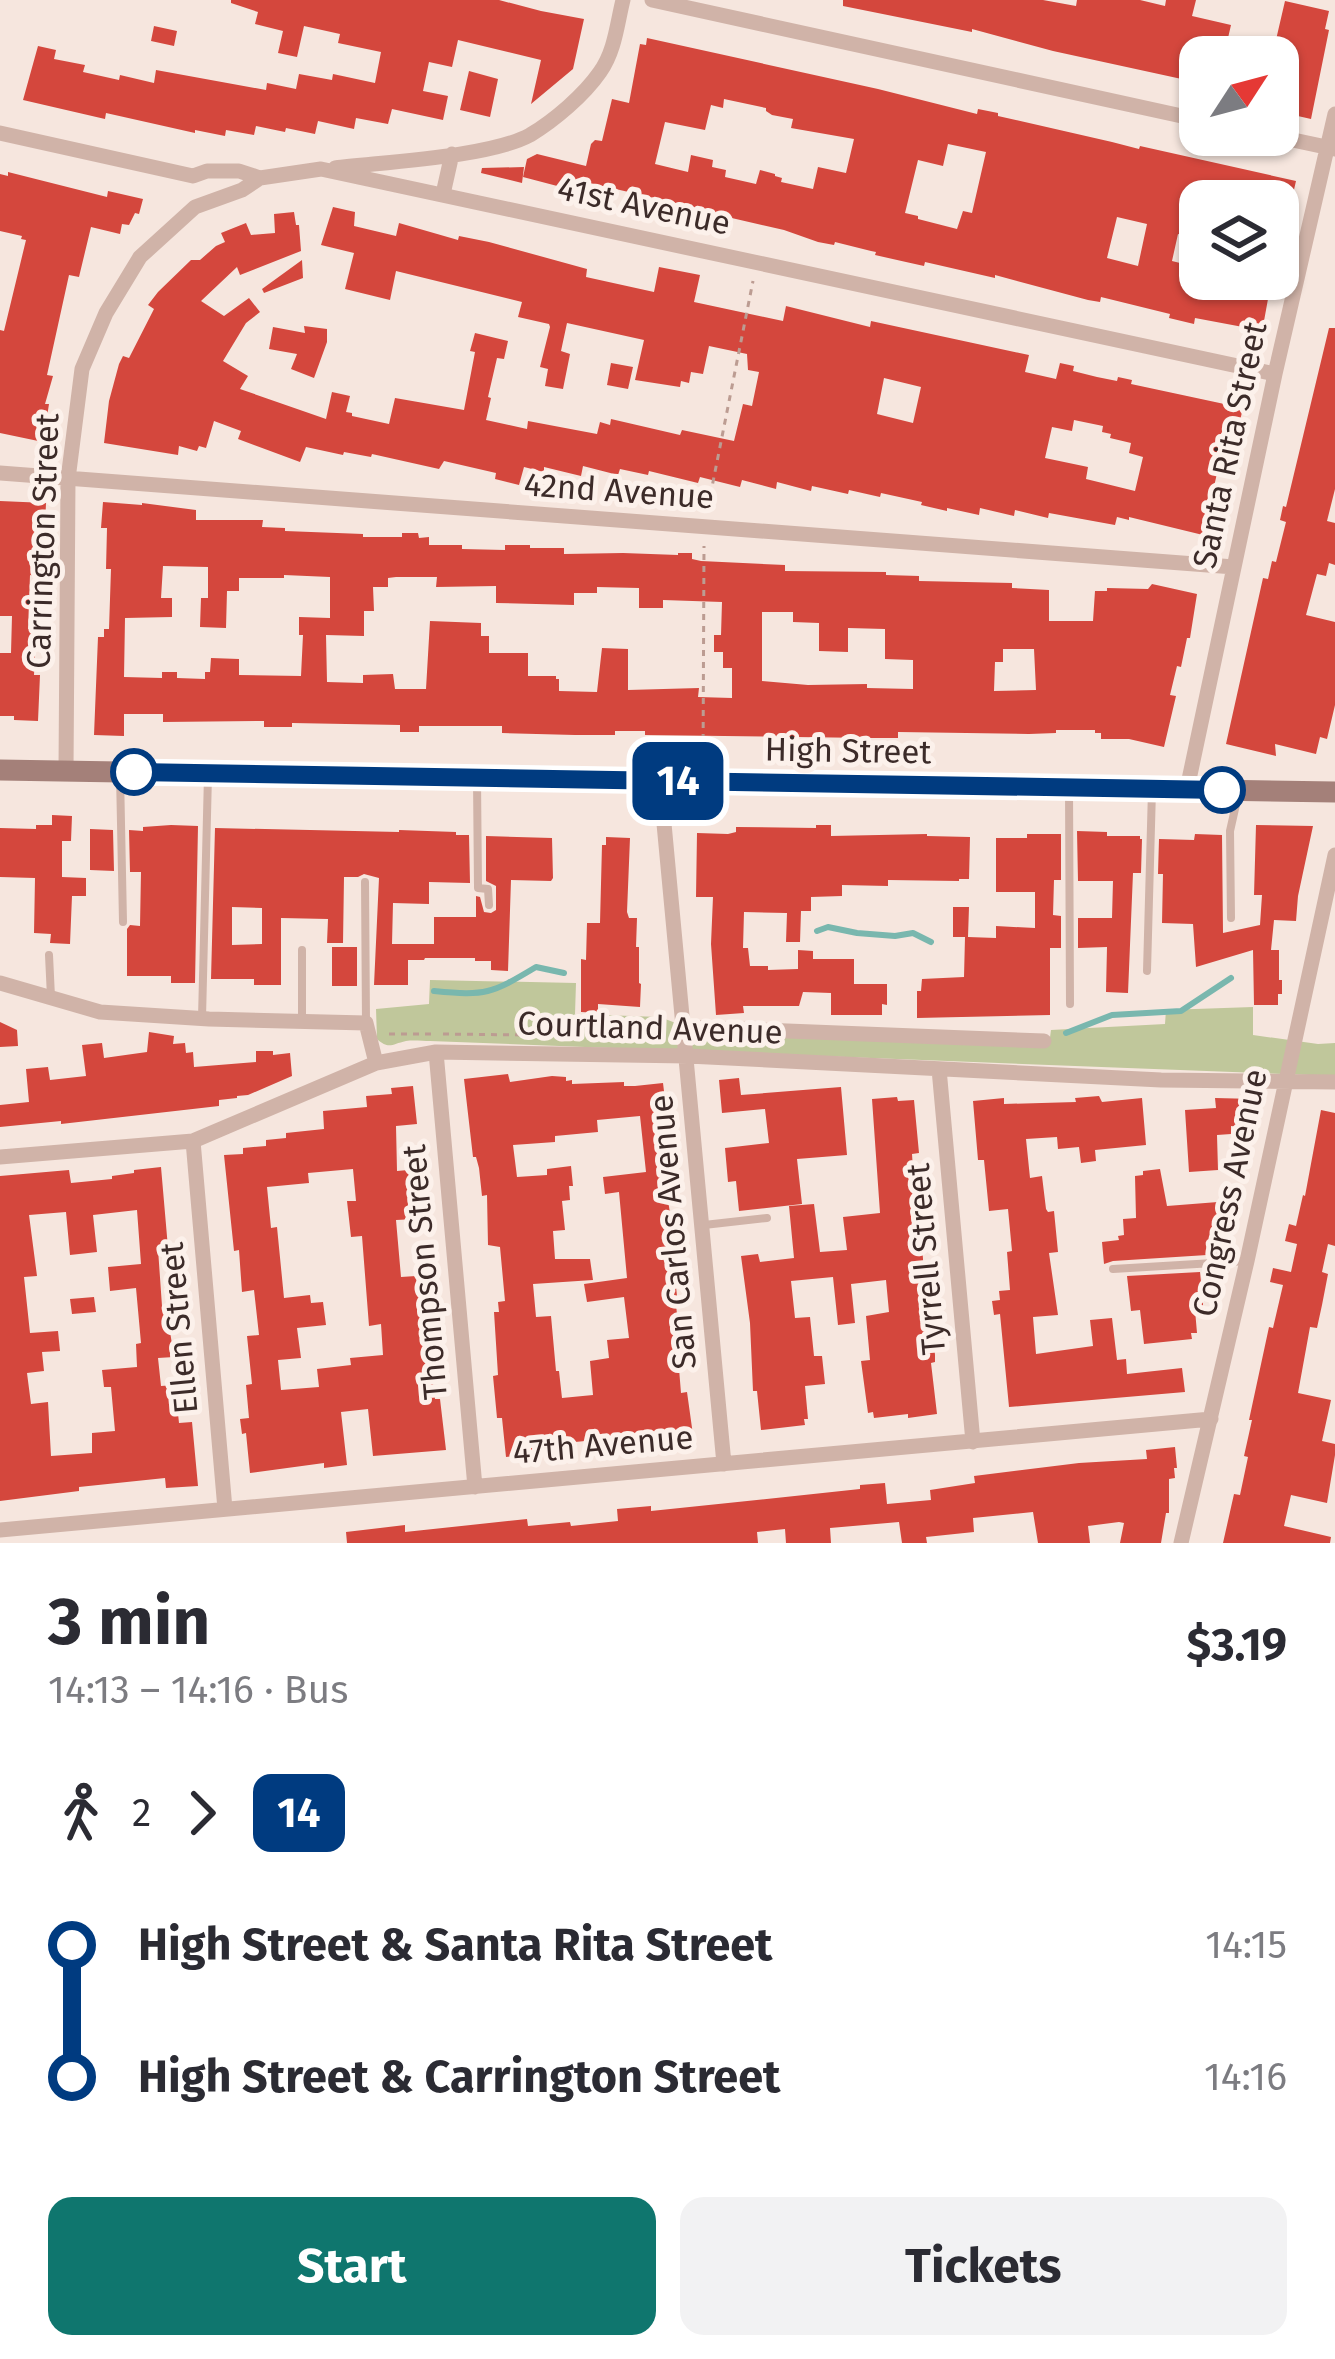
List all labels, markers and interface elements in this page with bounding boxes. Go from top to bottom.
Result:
north arrow [1179,36,1299,156]
map controls [1179,36,1299,300]
street label: 41st Avenue [554,168,734,244]
button: layers [1179,180,1299,300]
street label: Santa Rita Street [1184,318,1276,572]
street label: Carrington Street [19,412,67,669]
street label: 42nd Avenue [523,464,715,518]
street label: High Street [764,730,932,772]
line badge: 14 [624,742,732,820]
unlabelled marker [112,750,156,794]
text: 14 [656,756,700,806]
unlabelled marker [1200,768,1244,812]
street label: Courtland Avenue [517,1003,783,1053]
street label: Congress Avenue [1184,1066,1276,1320]
street label: San Carlos Avenue [641,1093,705,1371]
street label: Thompson Street [394,1143,456,1401]
street label: Tyrrell Street [898,1162,954,1356]
street label: Ellen Street [152,1240,206,1416]
street label: 47th Avenue [511,1417,695,1473]
text: 3 min [48,1582,210,1661]
text: $3.19 [1187,1618,1287,1672]
text: 14:13 – 14:16 · Bus [48,1667,349,1713]
icon: walk [48,1780,114,1846]
icon: forward [169,1780,235,1846]
text: 14 [277,1788,321,1838]
text: 2 [132,1790,151,1836]
text: High Street & Santa Rita Street [138,1918,772,1972]
text: 14:15 [1205,1922,1287,1968]
text: High Street & Carrington Street [138,2050,780,2104]
text: 14:16 [1204,2054,1287,2100]
button: Start [48,2197,656,2335]
button: Tickets [680,2197,1287,2335]

